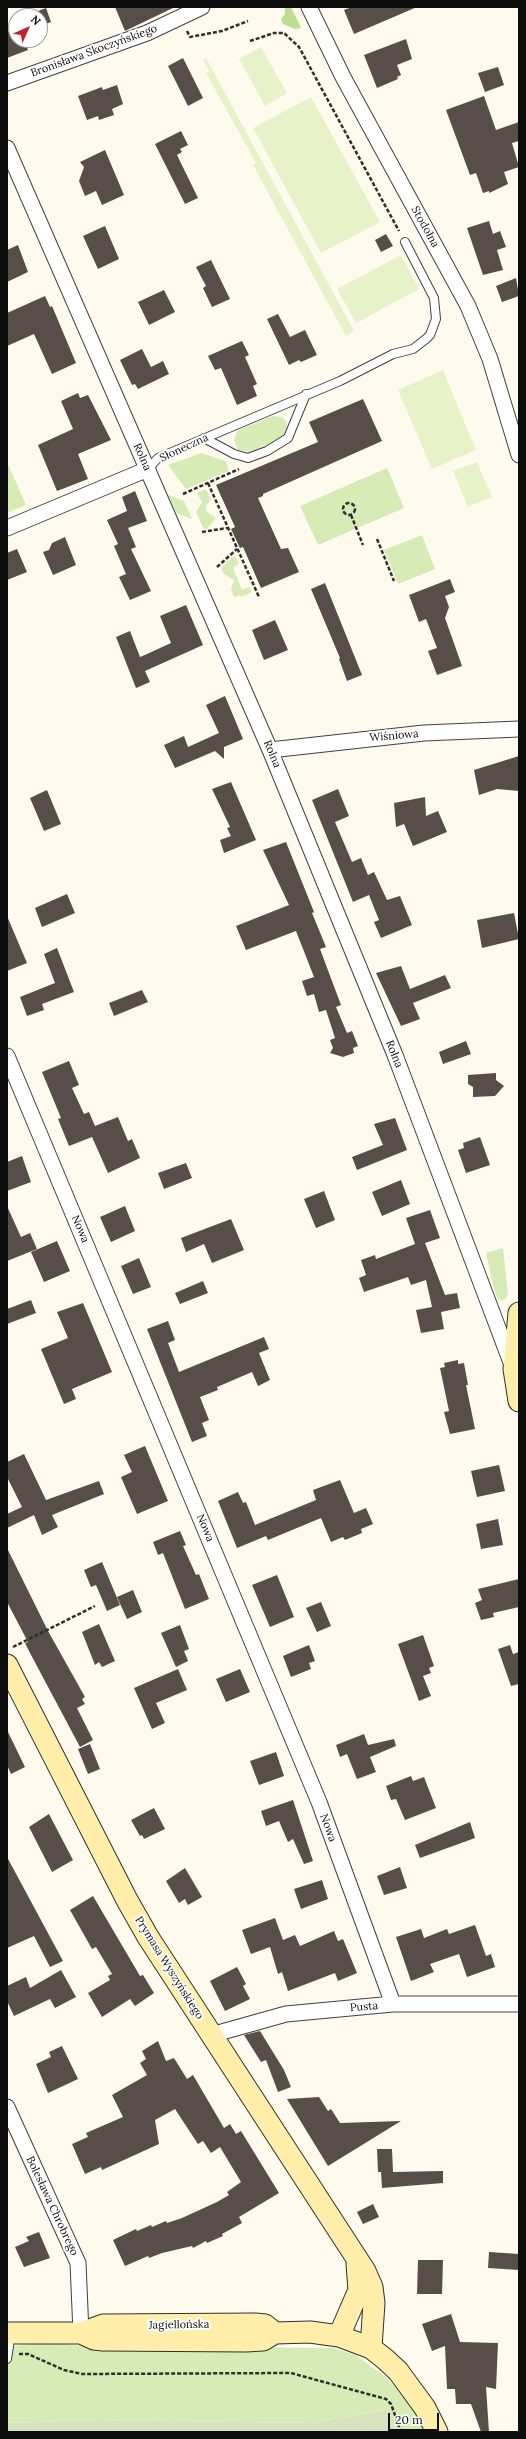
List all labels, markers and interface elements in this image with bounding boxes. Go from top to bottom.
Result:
north arrow [8,8,48,48]
text: N [28,12,44,28]
street label: Bronisława Skoczyńskiego [29,22,159,80]
street label: Stodolna [408,204,442,250]
street label: Słoneczna [158,431,210,465]
street label: Rolna [130,441,154,473]
street label: Wiśniowa [369,727,419,745]
street label: Rolna [260,738,284,770]
street label: Rolna [383,1038,405,1070]
street label: Nowa [68,1213,92,1245]
street label: Nowa [193,1512,217,1544]
street label: Nowa [317,1812,339,1844]
street label: Prymasa Wyszyńskiego [132,1914,206,2022]
street label: Pusta [349,1999,379,2015]
street label: Bolesława Chrobrego [23,2154,81,2258]
street label: Jagiellońska [148,2318,210,2332]
scale bar [390,2405,441,2431]
text: 20 m [395,2412,423,2427]

